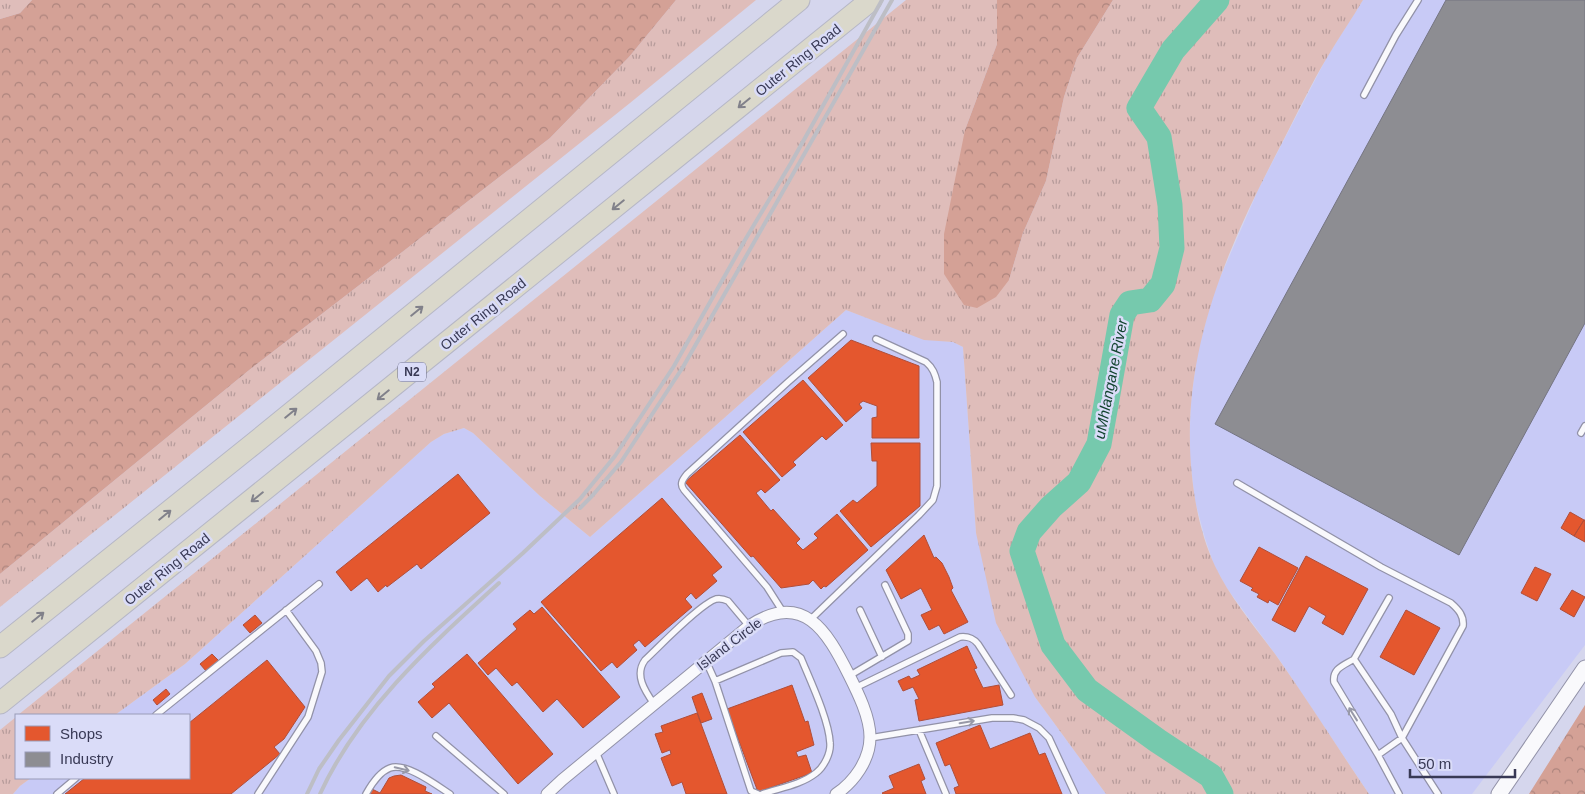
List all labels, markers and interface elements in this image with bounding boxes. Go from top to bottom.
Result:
street label: Outer Ring Road [752,21,844,99]
one-way arrow [738,97,751,108]
one-way arrow [612,199,625,210]
street label: Outer Ring Road [437,275,529,353]
one-way arrow [411,305,424,316]
water label: uMhlangane River [1091,317,1131,440]
road number: N2 [398,362,426,382]
one-way arrow [377,390,390,401]
one-way arrow [284,408,297,419]
one-way arrow [250,492,263,503]
one-way arrow [158,510,172,520]
street label: Outer Ring Road [121,530,213,608]
one-way arrow [31,611,44,622]
street label: Island Circle [693,614,765,674]
one-way arrow [1347,707,1357,721]
legend [15,714,190,779]
one-way arrow [959,717,975,727]
text: Shops [60,725,103,742]
scale bar [1410,746,1515,778]
text: Industry [60,750,114,767]
text: 50 m [1418,755,1451,772]
one-way arrow [394,765,410,774]

